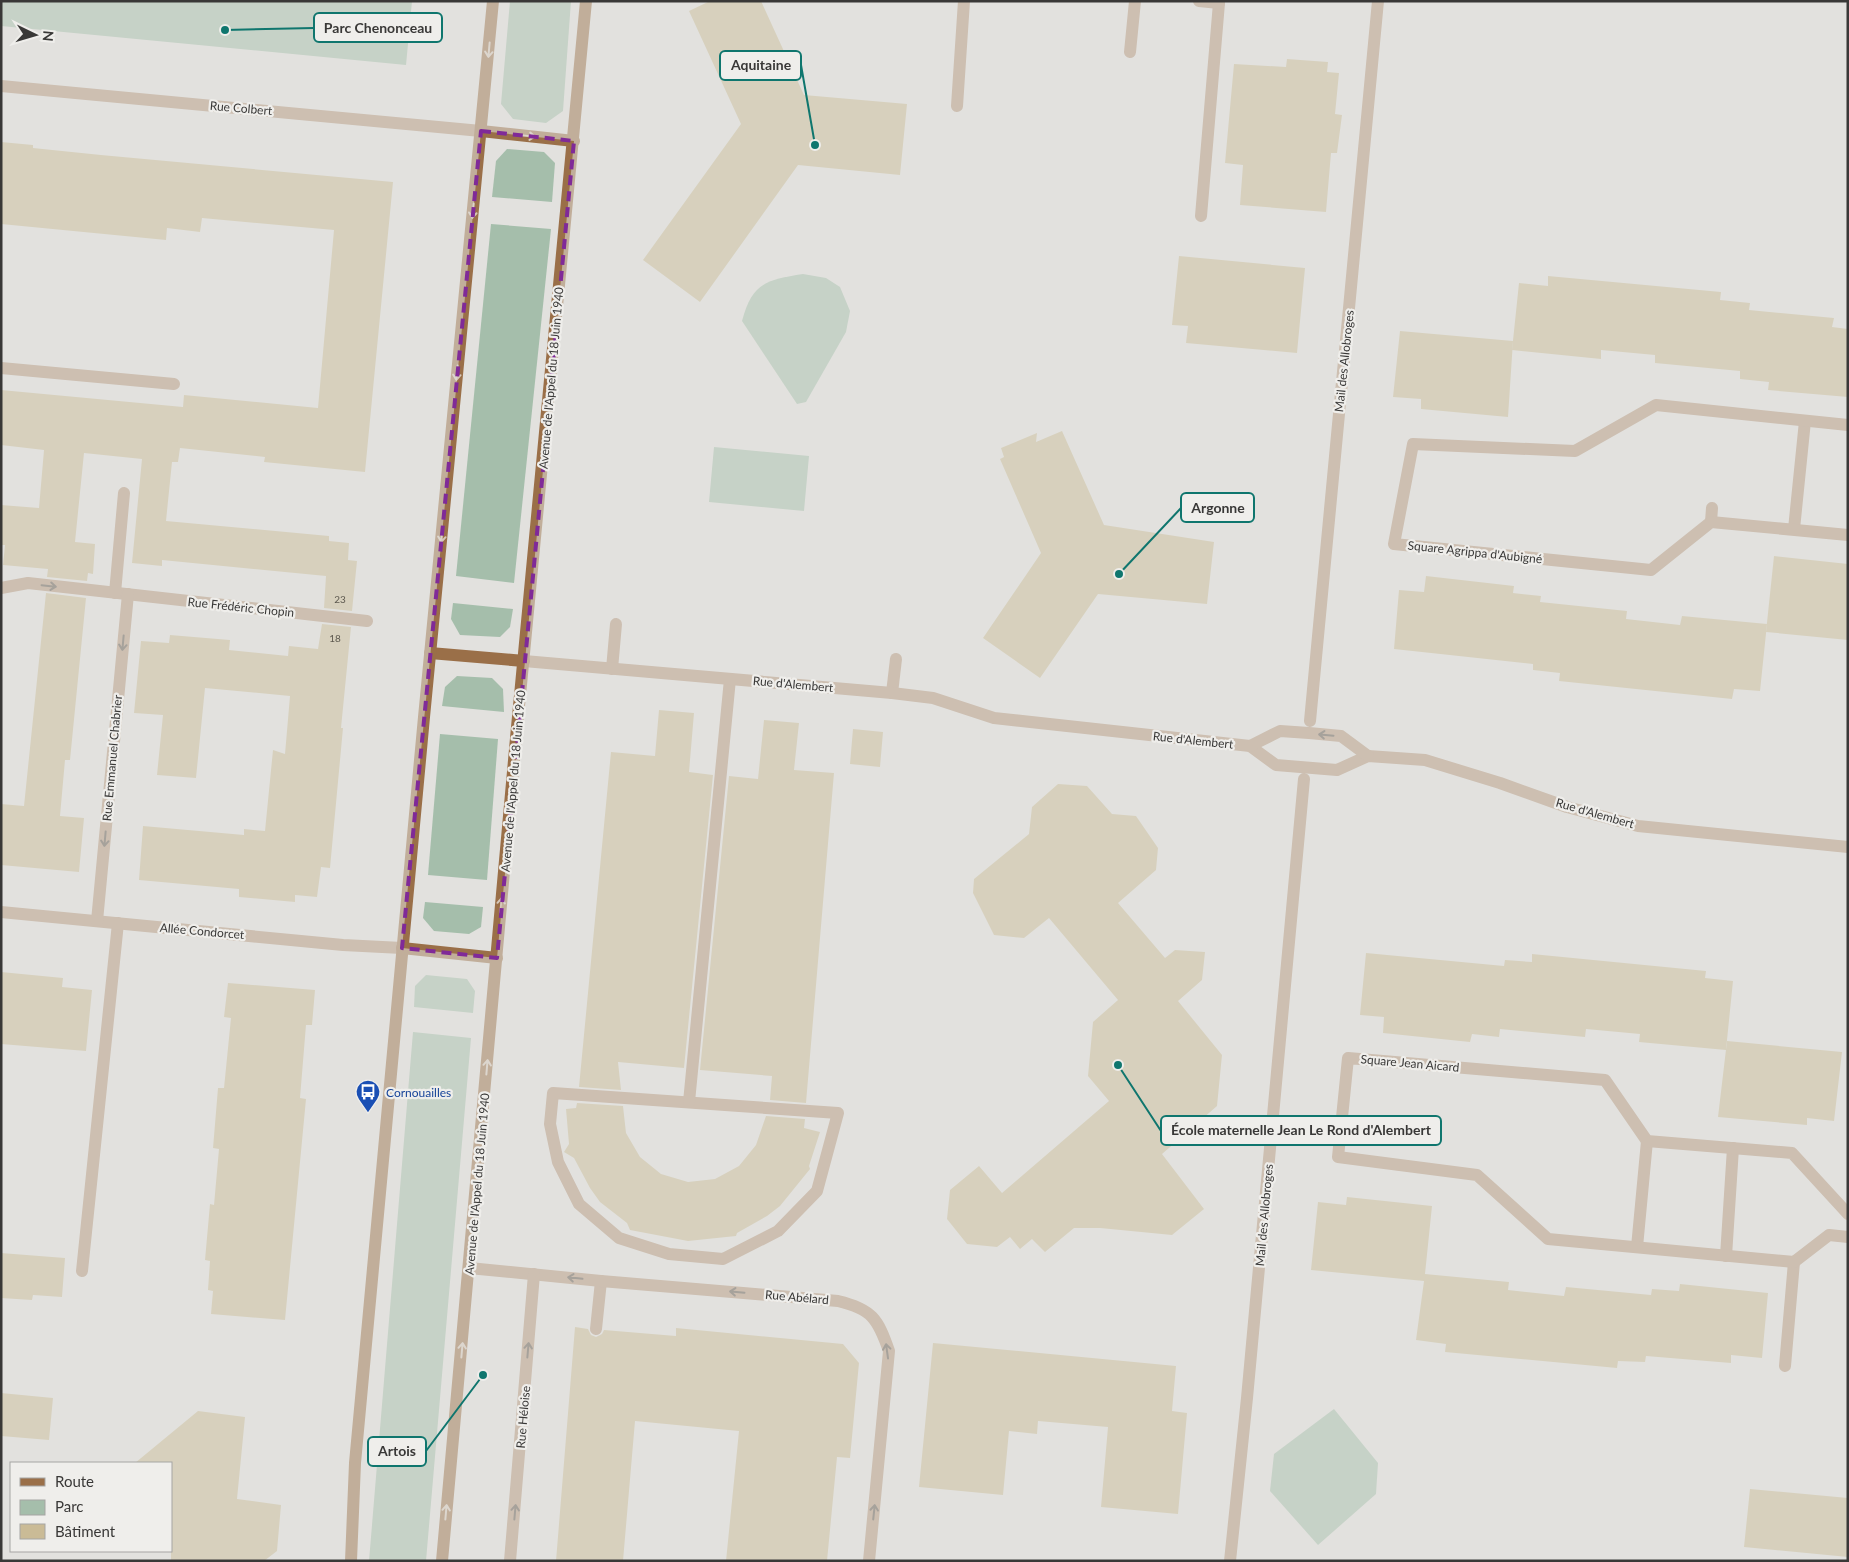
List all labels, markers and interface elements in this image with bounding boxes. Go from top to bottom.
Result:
north arrow [10,10,60,60]
callout: Parc Chenonceau [314,13,442,42]
text: Parc Chenonceau [324,19,432,36]
text: N [40,30,57,42]
one-way arrow [484,41,494,57]
callout: Aquitaine [720,51,801,80]
text: Aquitaine [730,56,792,73]
street label: Rue Colbert [209,98,274,118]
one-way arrow [519,131,535,141]
one-way arrow [468,203,478,219]
street label: Avenue de l'Appel du 18 Juin 1940 [536,286,566,470]
street label: Mail des Allobroges [1331,309,1357,413]
one-way arrow [453,365,462,381]
callout: Argonne [1181,493,1254,522]
text: Argonne [1190,499,1245,516]
one-way arrow [437,527,447,543]
street label: Square Agrippa d'Aubigné [1407,537,1543,567]
one-way arrow [41,581,57,591]
house number: 23 [334,593,346,605]
street label: Rue Frédéric Chopin [187,594,295,620]
house number: 18 [329,632,341,644]
one-way arrow [118,634,128,650]
street label: Rue d'Alembert [752,673,835,695]
street label: Avenue de l'Appel du 18 Juin 1940 [498,689,528,873]
street label: Rue Emmanuel Chabrier [99,694,125,822]
street label: Rue d'Alembert [1152,728,1235,752]
one-way arrow [1318,730,1334,740]
street label: Rue d'Alembert [1554,795,1637,832]
one-way arrow [100,831,110,847]
one-way arrow [496,897,506,913]
street label: Allée Condorcet [159,920,246,942]
street label: Square Jean Aicard [1360,1051,1460,1075]
one-way arrow [482,1059,492,1075]
bus stop icon: Cornouailles [355,1079,381,1113]
place label: Cornouailles [386,1085,451,1100]
street label: Avenue de l'Appel du 18 Juin 1940 [462,1092,492,1276]
callout: École maternelle Jean Le Rond d'Alembert [1161,1116,1441,1145]
text: École maternelle Jean Le Rond d'Alembert [1171,1121,1432,1138]
street label: Mail des Allobroges [1252,1163,1276,1267]
one-way arrow [567,1273,583,1283]
street label: Rue Abélard [765,1287,829,1307]
one-way arrow [729,1288,745,1297]
one-way arrow [457,1343,466,1359]
one-way arrow [524,1343,533,1359]
one-way arrow [882,1343,892,1359]
street label: Rue Héloise [513,1385,533,1449]
callout: Artois [368,1437,426,1466]
text: Artois [377,1442,416,1459]
legend [10,1462,172,1552]
text: Route [55,1472,94,1490]
text: Parc [55,1497,84,1515]
one-way arrow [510,1504,519,1520]
one-way arrow [442,1505,451,1521]
one-way arrow [869,1505,878,1521]
text: Bâtiment [55,1522,116,1540]

